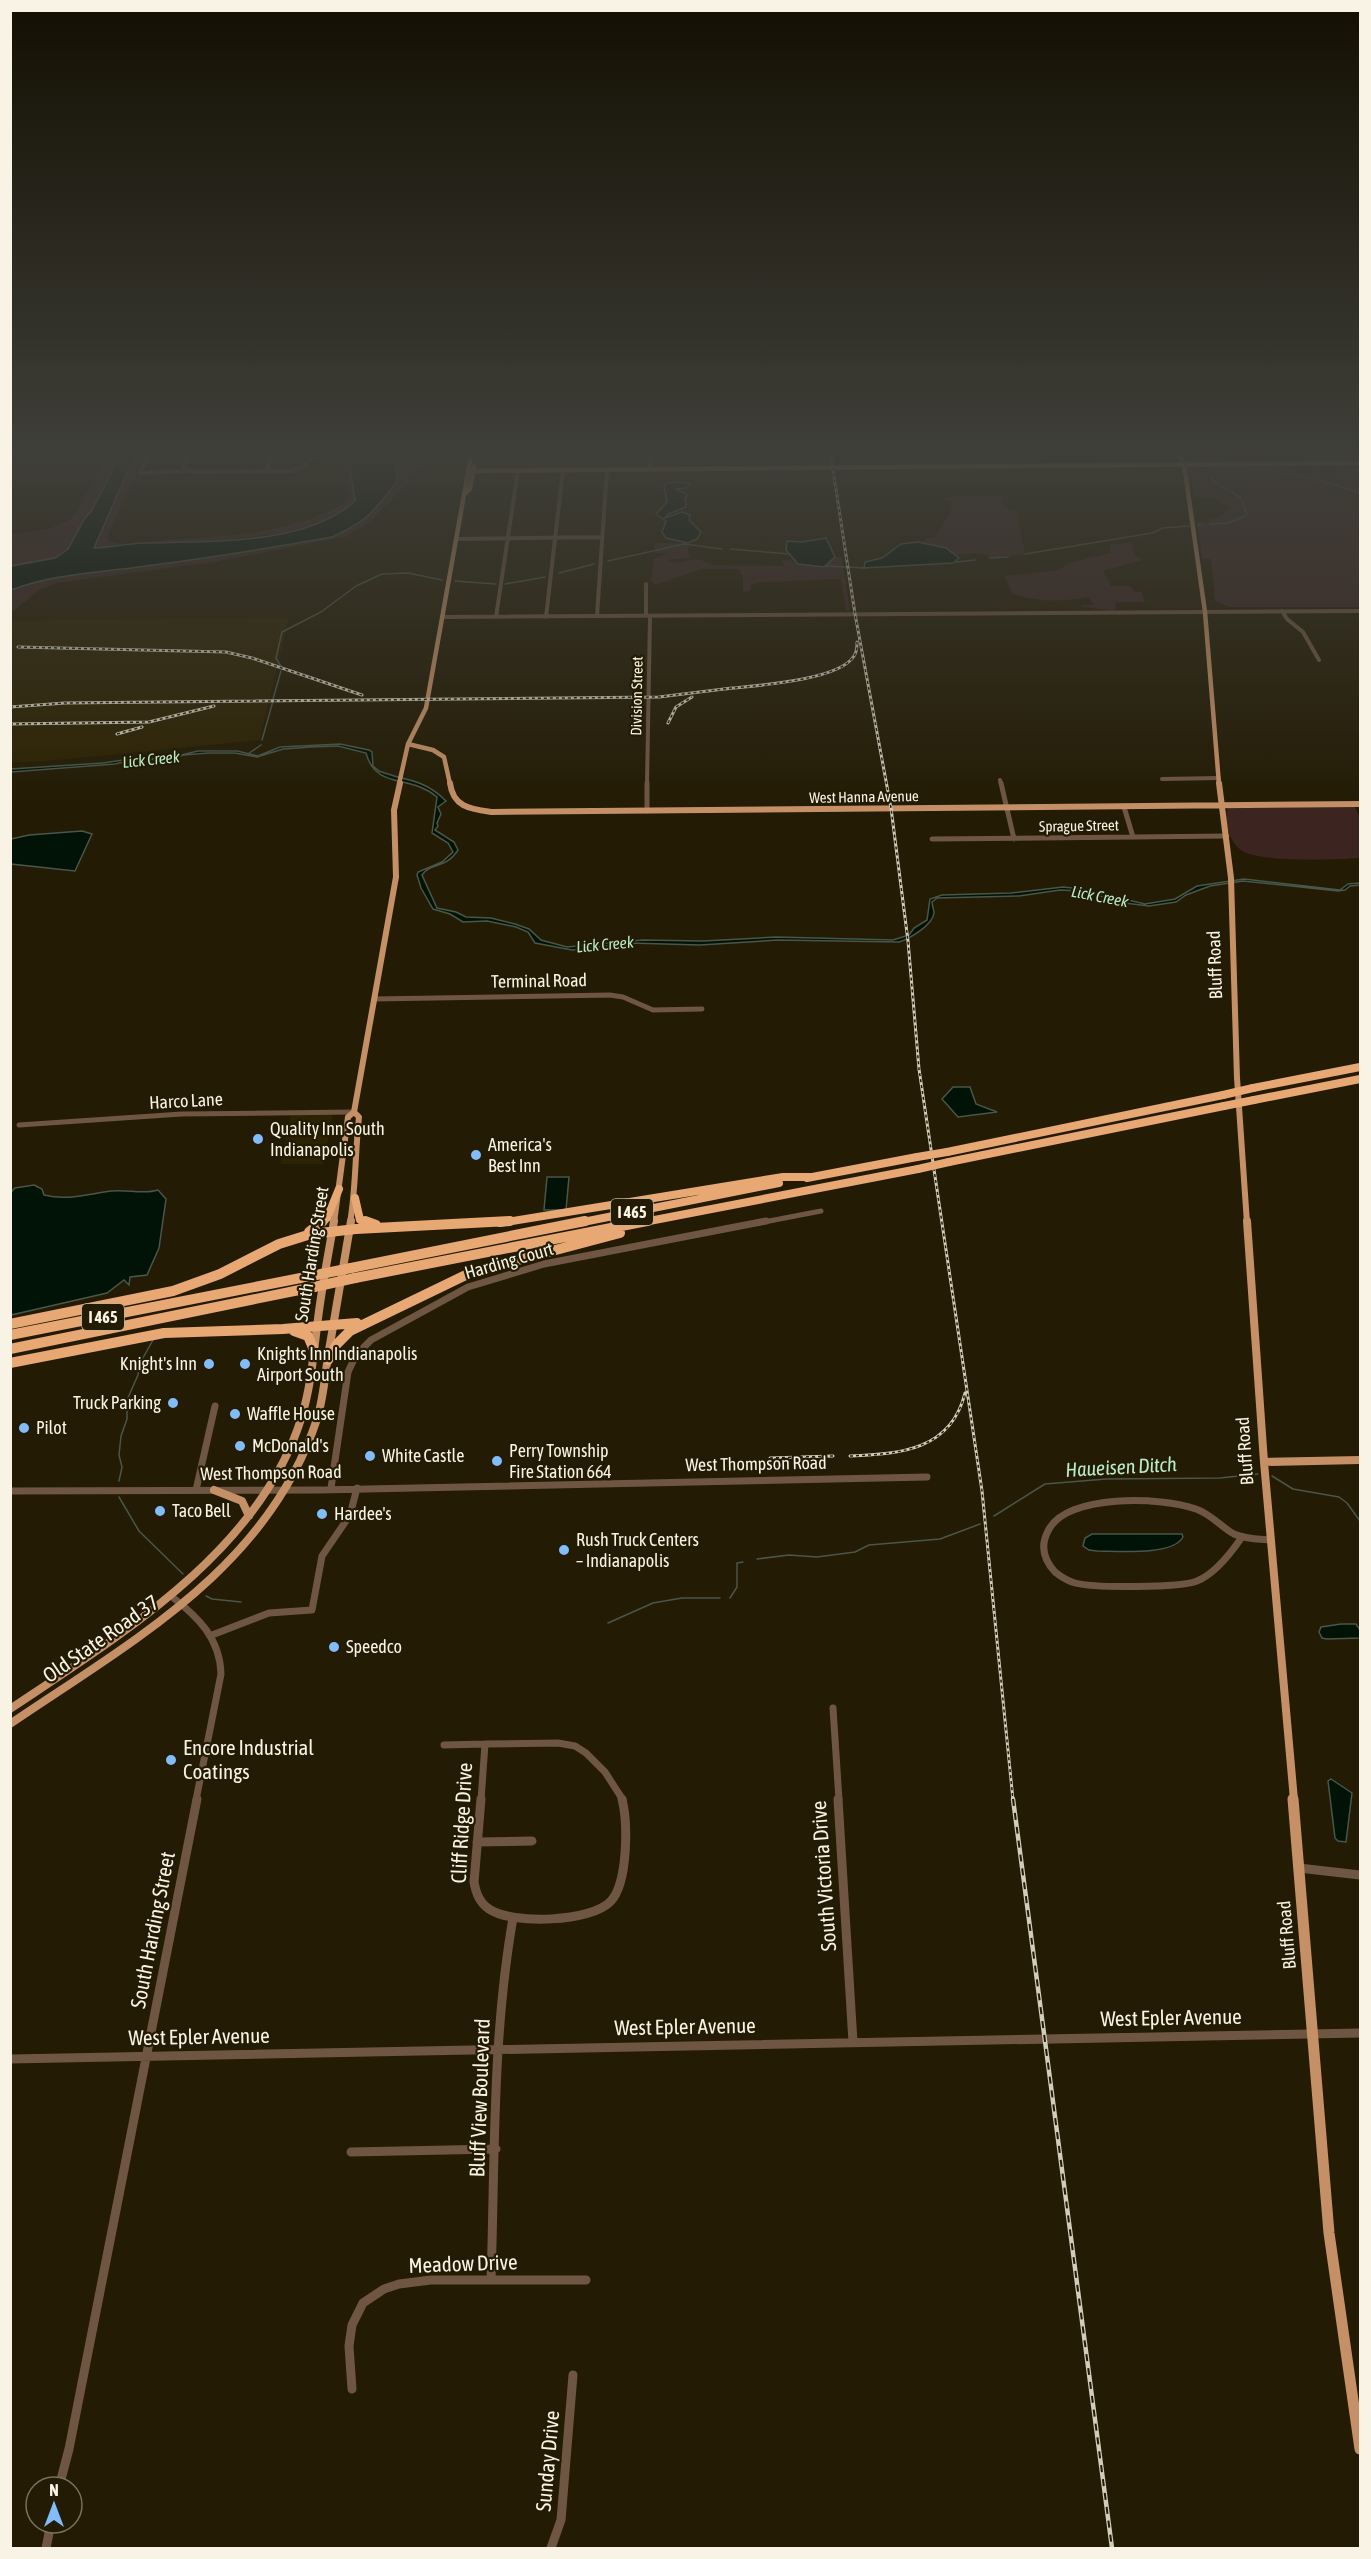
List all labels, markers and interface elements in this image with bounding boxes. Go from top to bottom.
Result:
street label: Division Street [627,656,646,736]
water label: Lick Creek [121,747,182,771]
street label: West Hanna Avenue [809,787,919,806]
street label: Sprague Street [1039,816,1119,835]
water label: Lick Creek [1070,882,1131,911]
street label: Bluff Road [1203,930,1226,1000]
water label: Lick Creek [575,932,635,955]
street label: Terminal Road [491,969,587,992]
street label: Harco Lane [148,1088,223,1113]
place label: Quality Inn South Indianapolis [270,1118,385,1160]
marker: Quality Inn South Indianapolis [251,1132,265,1146]
place label: America's Best Inn [488,1134,552,1176]
marker: America's Best Inn [469,1148,483,1162]
street label: South Harding Street [290,1185,333,1323]
road number: I 465 [611,1199,653,1225]
street label: Harding Court [462,1238,556,1283]
road number: I 465 [82,1304,124,1330]
place label: Knights Inn Indianapolis Airport South [257,1343,417,1385]
place label: Knight's Inn [120,1353,197,1374]
marker: Knight's Inn [202,1357,216,1371]
marker: Knights Inn Indianapolis Airport South [238,1357,252,1371]
place label: Truck Parking [73,1392,161,1413]
marker: Truck Parking [166,1396,180,1410]
place label: Waffle House [247,1403,335,1424]
marker: Waffle House [228,1407,242,1421]
street label: Bluff Road [1232,1416,1257,1486]
place label: Pilot [36,1417,67,1438]
marker: Pilot [17,1421,31,1435]
place label: McDonald's [252,1435,329,1456]
marker: McDonald's [233,1439,247,1453]
place label: Perry Township Fire Station 664 [509,1440,612,1482]
place label: White Castle [382,1445,464,1466]
marker: White Castle [363,1449,377,1463]
street label: West Thompson Road [685,1452,827,1475]
water label: Haueisen Ditch [1065,1452,1177,1481]
marker: Perry Township Fire Station 664 [490,1454,504,1468]
street label: West Thompson Road [200,1461,342,1484]
place label: Taco Bell [172,1500,231,1521]
place label: Hardee's [334,1503,392,1524]
marker: Taco Bell [153,1504,167,1518]
marker: Hardee's [315,1507,329,1521]
place label: Rush Truck Centers – Indianapolis [576,1529,699,1571]
marker: Rush Truck Centers – Indianapolis [557,1543,571,1557]
street label: Old State Road 37 [38,1589,163,1687]
place label: Speedco [346,1636,402,1657]
marker: Speedco [327,1640,341,1654]
place label: Encore Industrial Coatings [183,1735,314,1783]
marker: Encore Industrial Coatings [164,1753,178,1767]
street label: Cliff Ridge Drive [446,1762,476,1884]
street label: South Victoria Drive [806,1800,840,1952]
street label: South Harding Street [125,1849,179,2010]
street label: Bluff Road [1273,1900,1300,1970]
street label: West Epler Avenue [1100,2004,1242,2030]
street label: West Epler Avenue [614,2013,756,2039]
street label: Bluff View Boulevard [464,2018,494,2178]
street label: West Epler Avenue [128,2023,270,2049]
street label: Meadow Drive [408,2249,518,2277]
street label: Sunday Drive [531,2409,563,2512]
north arrow [24,2475,84,2535]
text: N [49,2481,59,2499]

